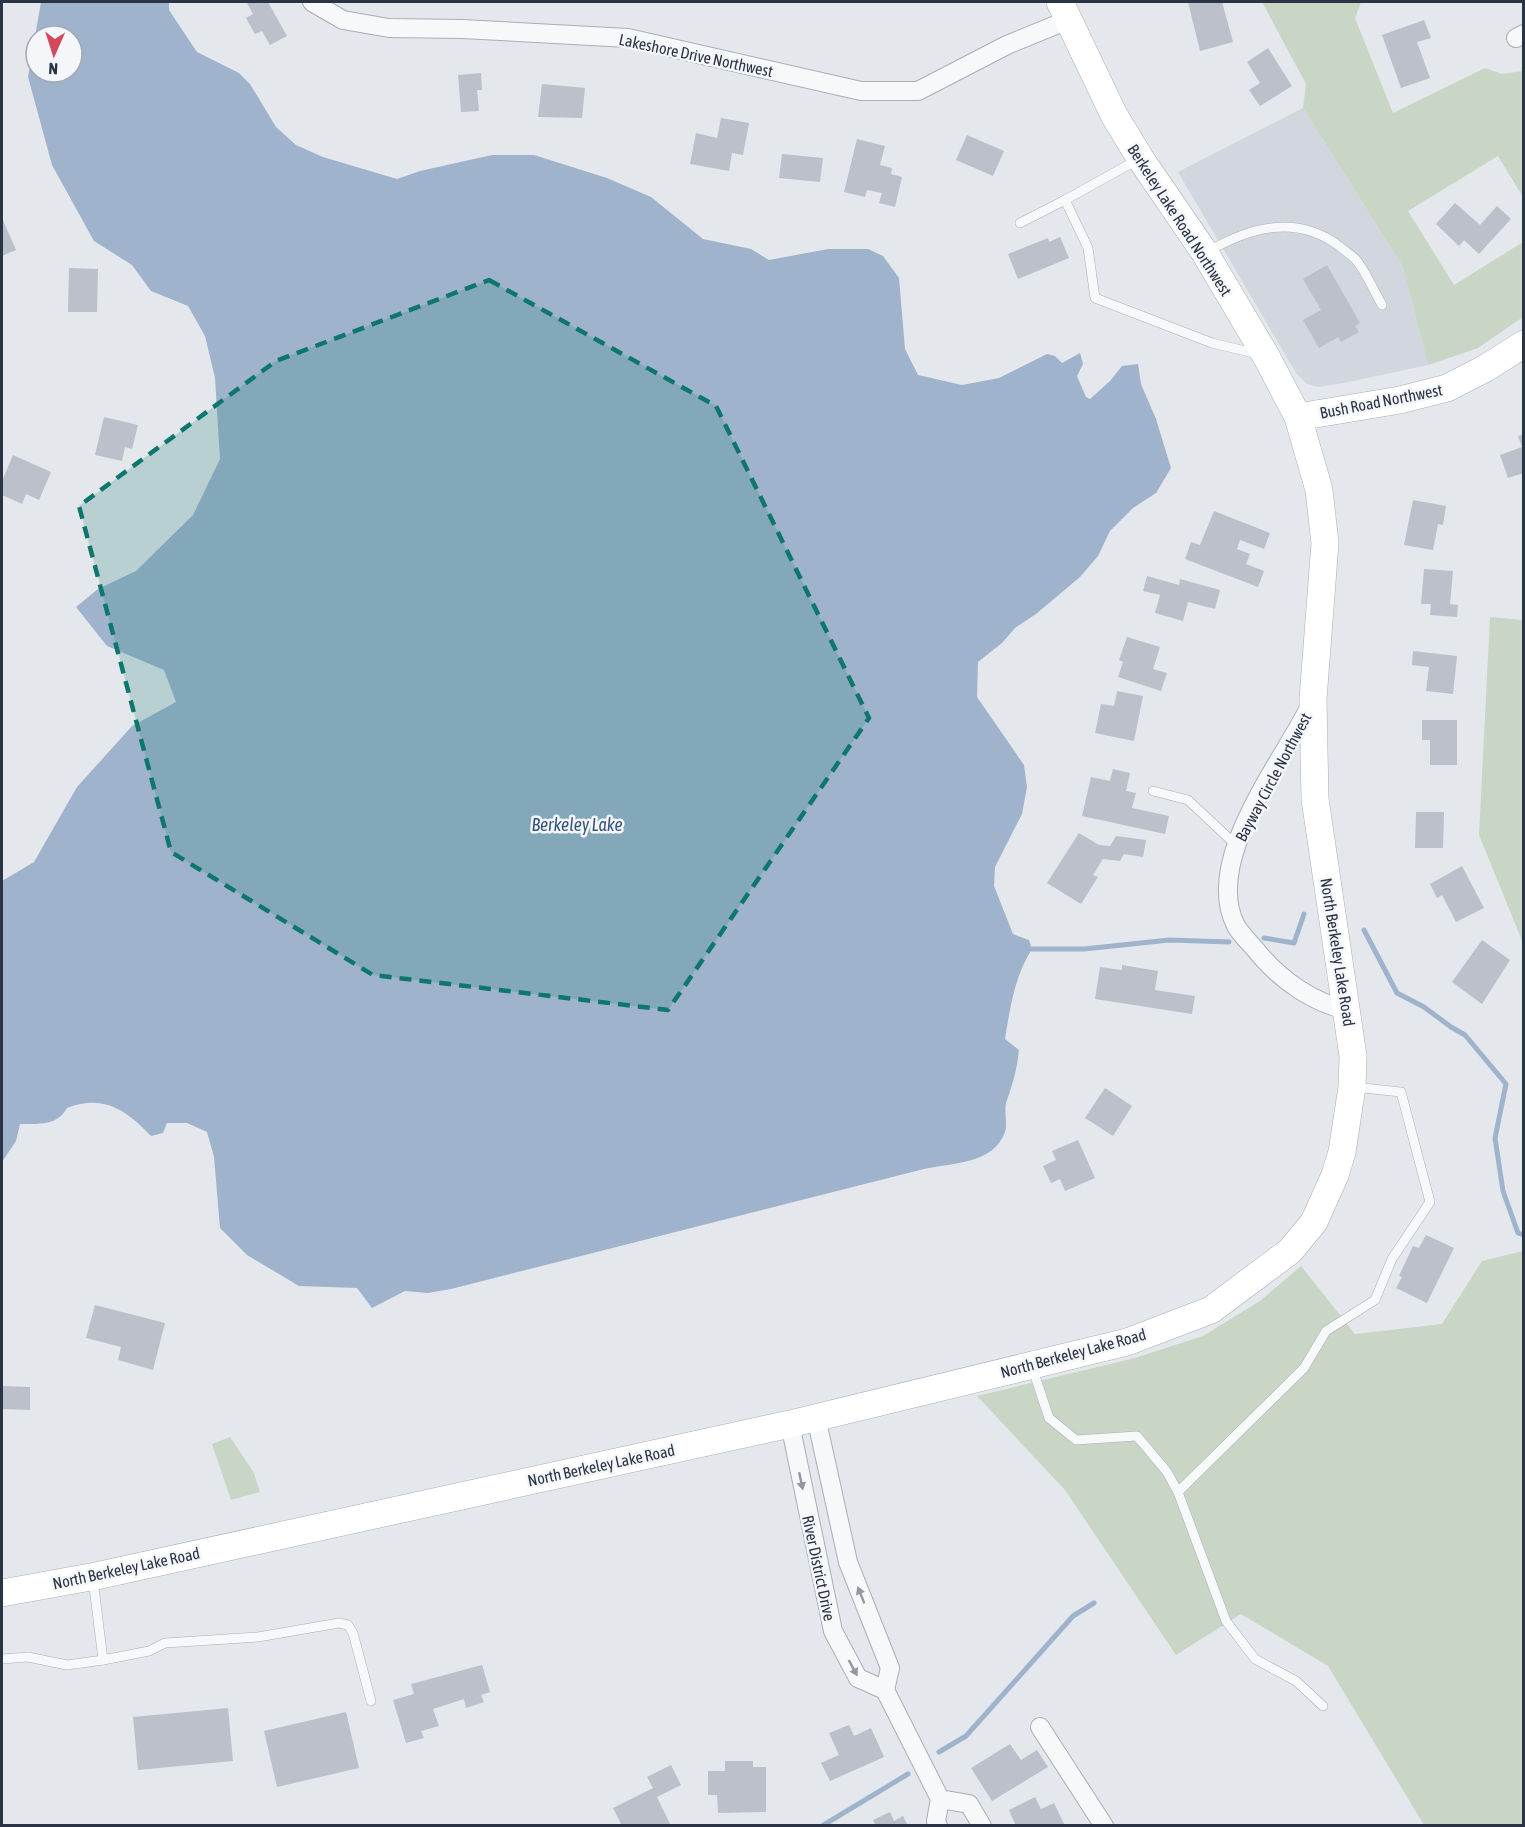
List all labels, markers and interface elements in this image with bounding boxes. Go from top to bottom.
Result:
north arrow [24,24,84,84]
street label: Lakeshore Drive Northwest [617,30,775,80]
text: N [48,60,58,78]
street label: Berkeley Lake Road Northwest [1123,141,1236,300]
street label: Bush Road Northwest [1318,380,1444,422]
street label: Bayway Circle Northwest [1231,709,1316,845]
water label: Berkeley Lake [531,814,623,835]
street label: North Berkeley Lake Road [1316,877,1359,1028]
street label: North Berkeley Lake Road [998,1325,1148,1382]
street label: North Berkeley Lake Road [526,1441,676,1490]
one-way arrow [797,1472,806,1491]
street label: River District Drive [799,1514,839,1622]
street label: North Berkeley Lake Road [51,1544,201,1593]
one-way arrow [856,1586,866,1604]
one-way arrow [848,1660,858,1677]

